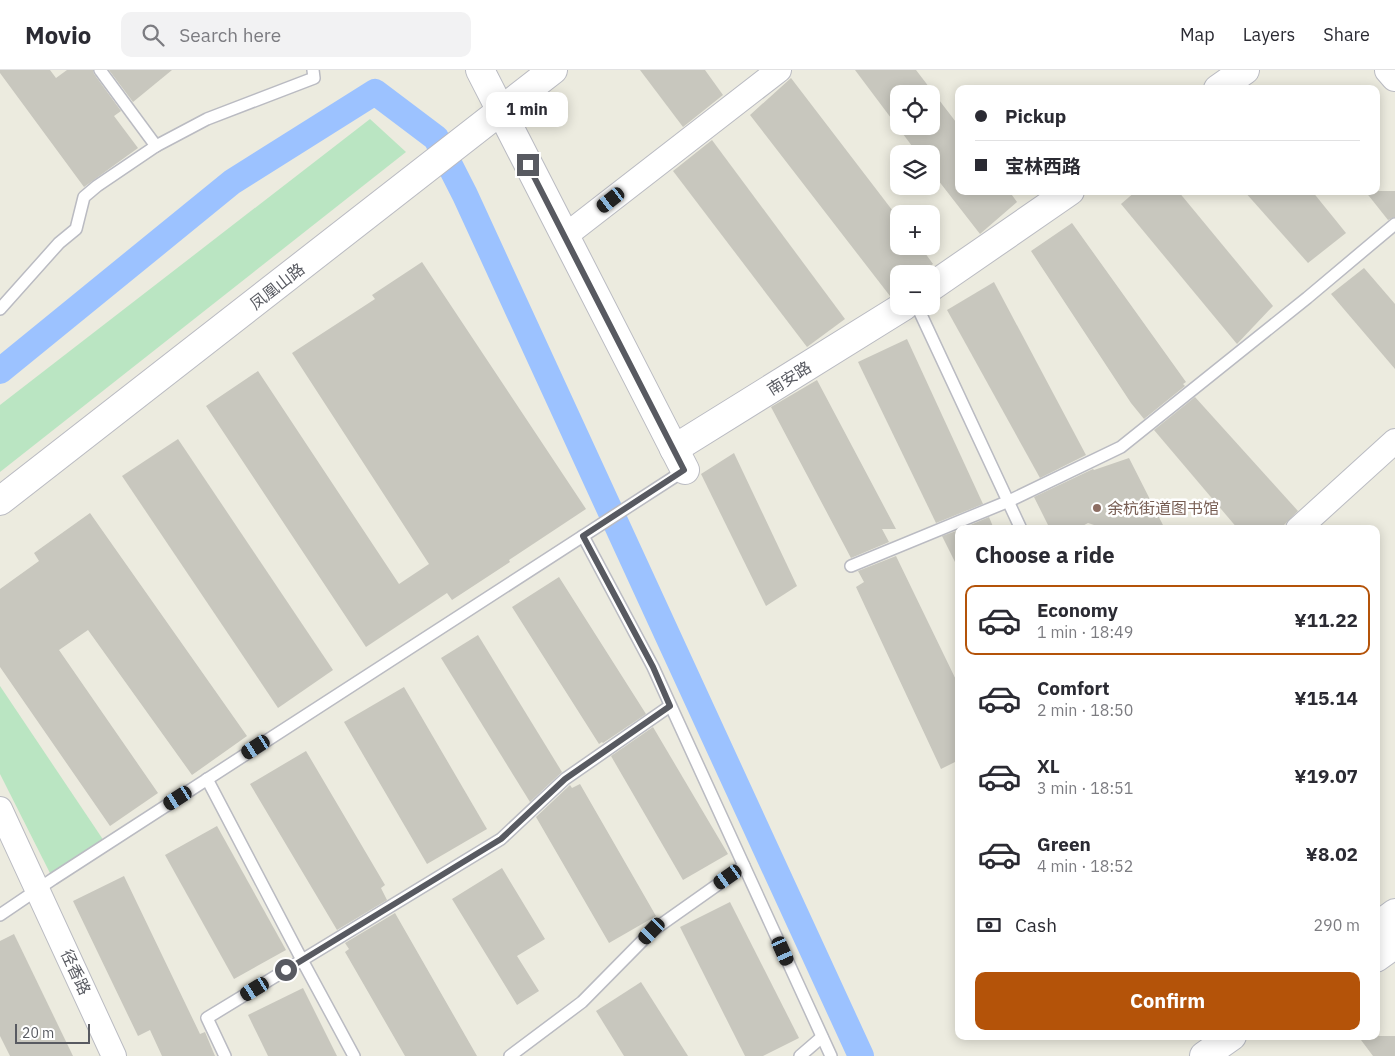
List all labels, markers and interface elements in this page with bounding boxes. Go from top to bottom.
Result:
search box [121,12,471,57]
text: Movio [25,19,91,51]
icon: search [139,21,167,49]
text: Search here [179,23,281,47]
text: Map [1180,23,1215,46]
text: Layers [1243,23,1295,46]
text: Share [1323,23,1370,46]
map controls [890,85,940,315]
button: locate [890,85,940,135]
callout: 1 min [487,92,569,128]
text: 1 min [506,99,548,119]
text: Pickup [1005,104,1066,128]
button: layers [890,145,940,195]
route end [517,154,539,176]
text: 宝林西路 [1005,154,1081,178]
car [594,185,627,215]
button: + [890,205,940,255]
street label: 凤凰山路 [246,258,308,314]
button: − [890,265,940,315]
street label: 南安路 [763,357,815,399]
place label: 余杭街道图书馆 [1107,498,1219,518]
marker: 余杭街道图书馆 [1091,502,1103,514]
text: Choose a ride [975,540,1115,569]
icon: car [977,598,1022,643]
text: Economy [1037,598,1118,622]
text: ¥11.22 [1294,608,1358,632]
text: 1 min · 18:49 [1037,622,1133,642]
icon: car [977,676,1022,721]
text: Comfort [1037,676,1110,700]
text: ¥15.14 [1294,686,1358,710]
text: 2 min · 18:50 [1037,700,1133,720]
car [239,733,272,761]
icon: car [977,754,1022,799]
text: XL [1037,754,1060,778]
text: ¥19.07 [1294,764,1358,788]
text: 3 min · 18:51 [1037,778,1133,798]
car [161,784,194,812]
icon: car [977,832,1022,877]
text: Green [1037,832,1091,856]
text: ¥8.02 [1306,842,1358,866]
text: 4 min · 18:52 [1037,856,1133,876]
car [711,862,744,892]
icon: cash [975,911,1003,939]
text: Cash [1015,913,1057,937]
car [636,915,667,947]
text: 290 m [1313,915,1360,935]
car [770,934,795,968]
street label: 径香路 [57,946,95,998]
route start [275,959,297,981]
button: Confirm [975,972,1360,1030]
car [238,975,271,1003]
scale bar [15,1021,90,1044]
text: 20 m [22,1024,54,1042]

